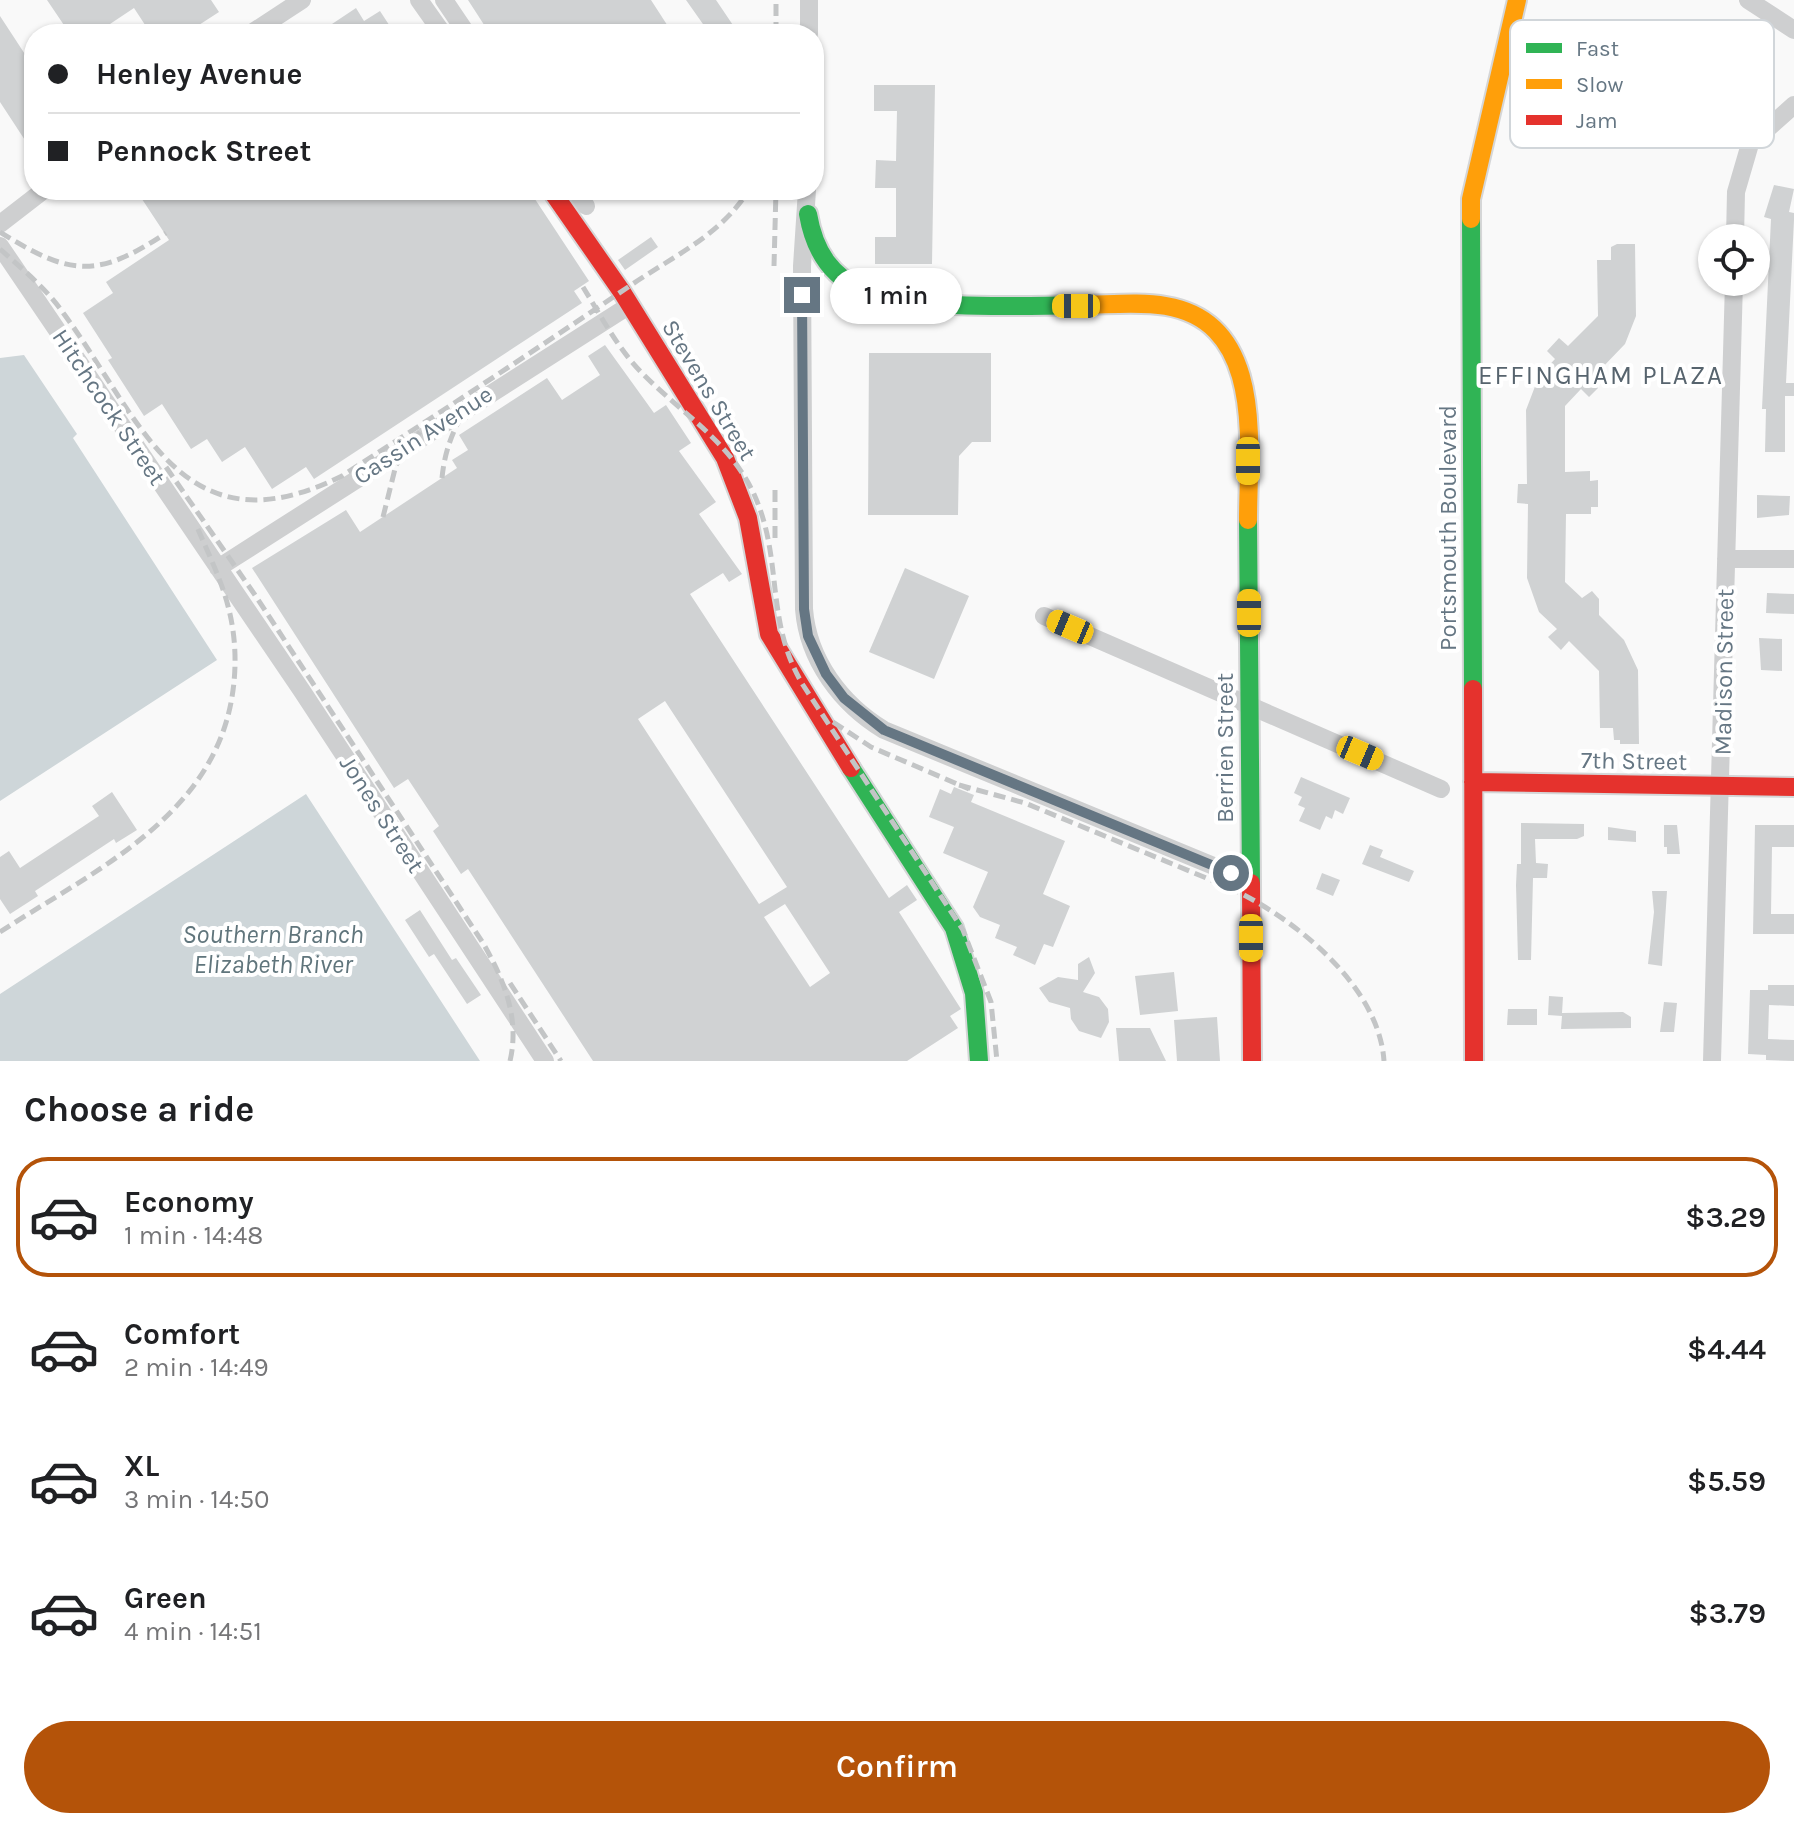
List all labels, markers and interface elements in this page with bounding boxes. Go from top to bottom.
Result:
legend [1510,20,1774,148]
text: Fast [1576,36,1619,62]
text: Henley Avenue [96,56,303,92]
text: Slow [1576,72,1623,98]
text: Jam [1576,108,1618,134]
text: Pennock Street [96,133,311,169]
map controls [1698,224,1770,296]
button: locate [1698,224,1770,296]
callout: 1 min [830,267,962,323]
route end [784,277,820,313]
text: 1 min [864,280,928,311]
car [1052,294,1100,318]
street label: Stevens Street [656,315,762,465]
street label: Hitchcock Street [46,324,172,490]
district label: EFFINGHAM PLAZA [1478,360,1724,391]
street label: Cassin Avenue [348,380,498,490]
street label: Portsmouth Boulevard [1434,405,1462,651]
car [1236,437,1260,485]
street label: Madison Street [1709,588,1739,756]
car [1237,589,1261,637]
car [1043,607,1097,647]
street label: Berrien Street [1211,673,1239,823]
car [1333,733,1387,773]
street label: 7th Street [1581,746,1687,776]
street label: Jones Street [334,750,430,878]
route start [1213,855,1249,891]
car [1239,914,1263,962]
water label: Southern Branch Elizabeth River [182,919,364,980]
text: Choose a ride [24,1088,254,1130]
icon: car [28,1181,100,1253]
text: Economy [124,1184,254,1220]
text: $3.29 [1685,1199,1766,1235]
text: 1 min · 14:48 [124,1220,263,1251]
icon: car [28,1313,100,1385]
text: Comfort [124,1316,240,1352]
text: $4.44 [1687,1331,1766,1367]
text: 2 min · 14:49 [124,1352,269,1383]
icon: car [28,1445,100,1517]
text: XL [124,1448,159,1484]
text: $5.59 [1687,1463,1766,1499]
text: 3 min · 14:50 [124,1484,270,1515]
icon: car [28,1577,100,1649]
text: Green [124,1580,207,1616]
text: $3.79 [1689,1595,1766,1631]
text: 4 min · 14:51 [124,1616,262,1647]
button: Confirm [24,1721,1770,1813]

